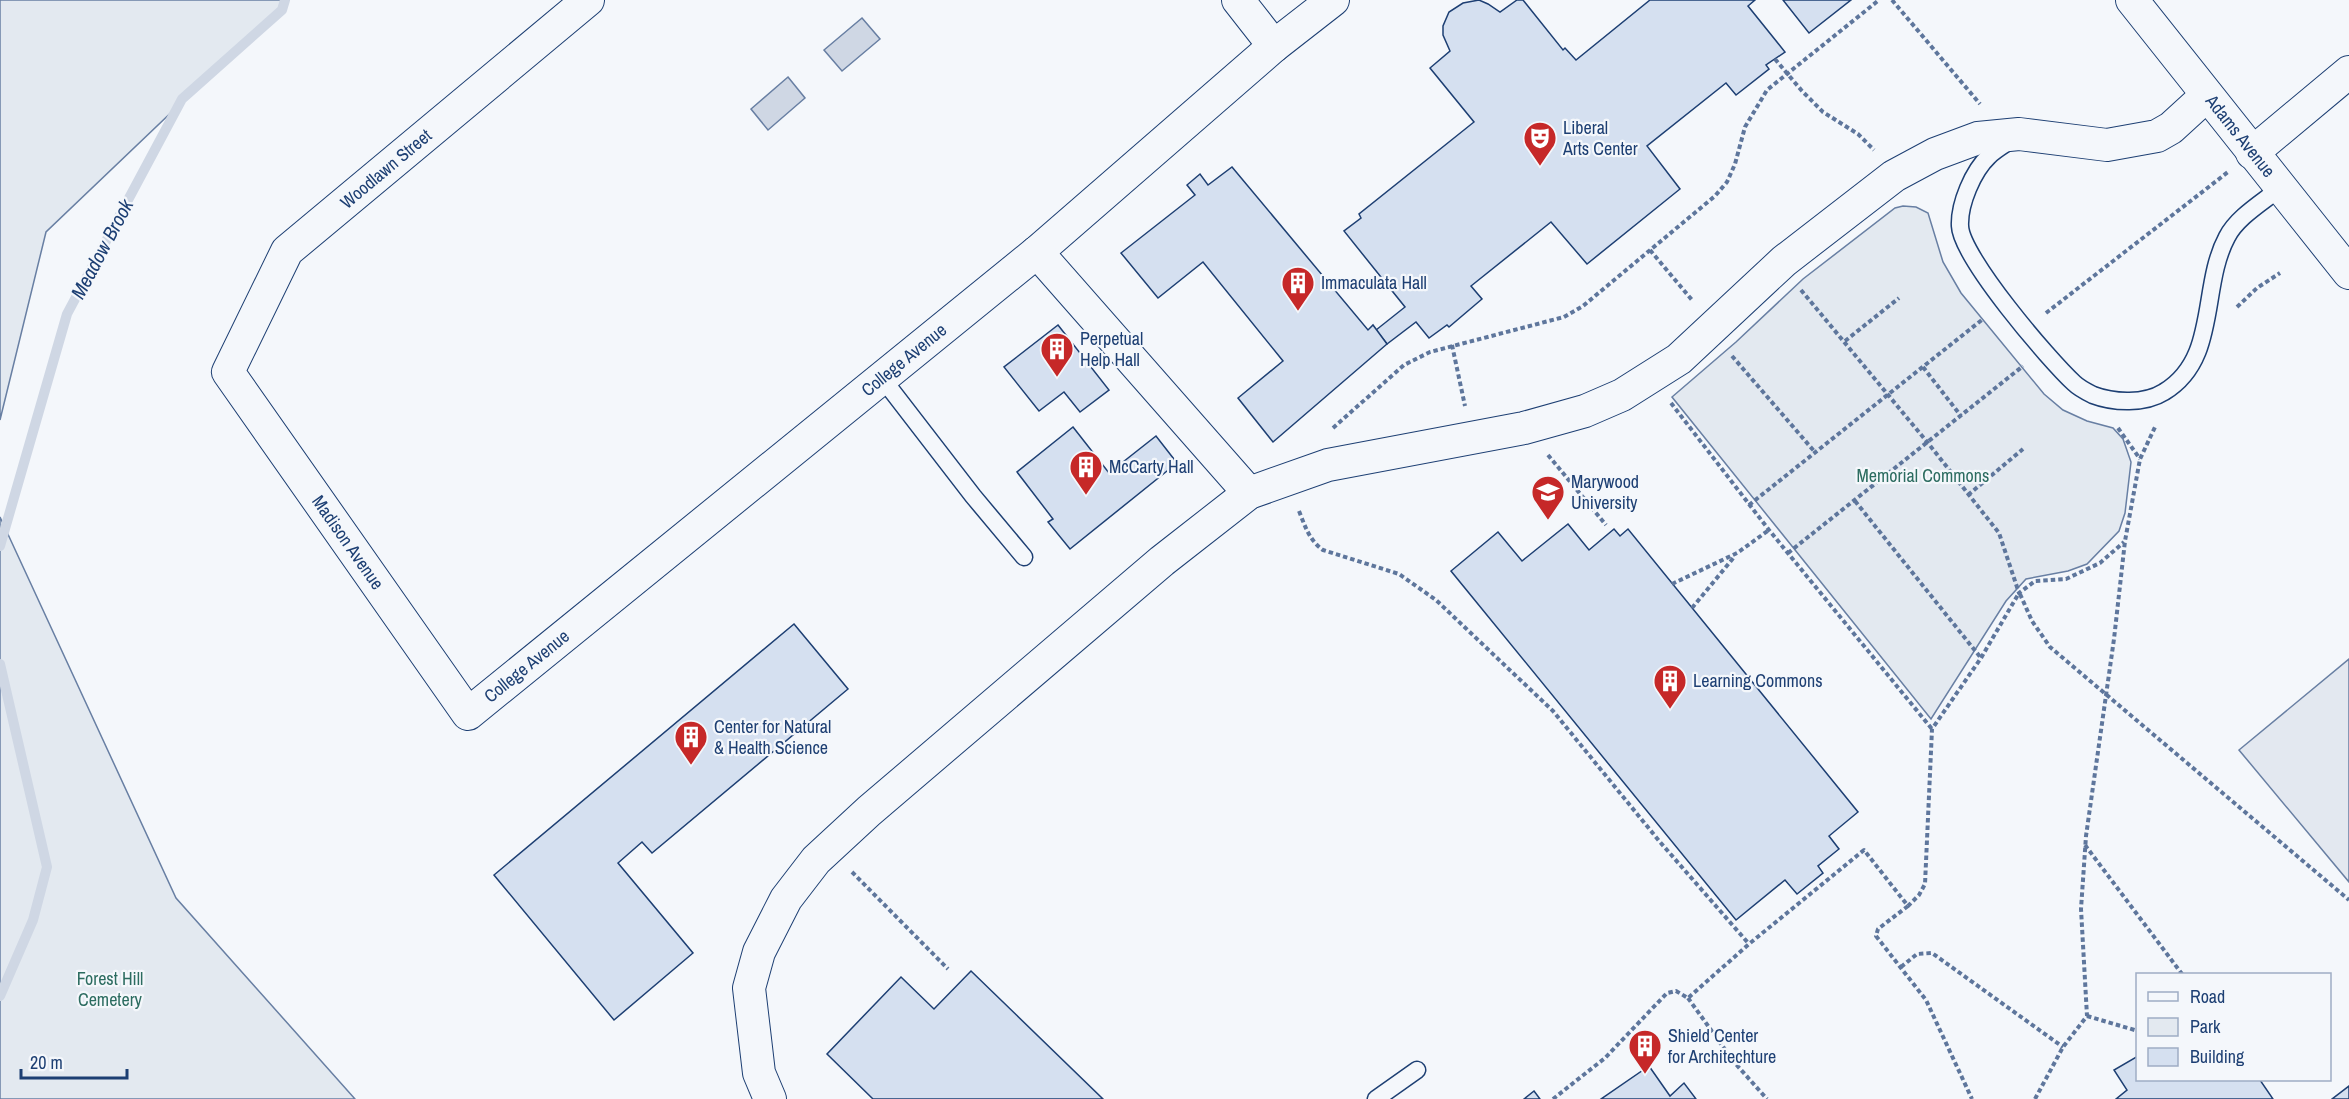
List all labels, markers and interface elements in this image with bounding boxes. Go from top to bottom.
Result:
street label: Adams Avenue [2199,89,2281,182]
place label: Liberal Arts Center [1562,115,1638,161]
theatre icon: Liberal Arts Center [1522,120,1558,167]
street label: Woodlawn Street [335,123,437,214]
water label: Meadow Brook [64,193,140,303]
building icon: Immaculata Hall [1280,265,1316,312]
place label: Immaculata Hall [1321,270,1427,295]
street label: College Avenue [856,317,952,402]
place label: Perpetual Help Hall [1080,326,1143,372]
building icon: Perpetual Help Hall [1039,331,1075,378]
building icon: McCarty Hall [1068,449,1104,496]
place label: McCarty Hall [1109,454,1193,479]
park label: Memorial Commons [1857,463,1989,488]
place label: Marywood University [1571,469,1639,515]
school or university icon: Marywood University [1530,474,1566,521]
street label: Madison Avenue [306,490,390,594]
street label: College Avenue [478,624,574,708]
building icon: Learning Commons [1652,663,1688,710]
place label: Learning Commons [1693,668,1823,693]
place label: Center for Natural & Health Science [714,714,831,760]
building icon: Center for Natural & Health Science [673,719,709,766]
park label: Forest Hill Cemetery [77,966,143,1012]
legend [2136,973,2331,1081]
text: Road [2190,984,2225,1009]
text: Park [2190,1014,2221,1039]
place label: Shield Center for Architechture [1668,1023,1776,1069]
building icon: Shield Center for Architechture [1627,1028,1663,1075]
scale bar [21,1042,128,1080]
text: Building [2190,1044,2245,1069]
text: 20 m [30,1050,63,1075]

